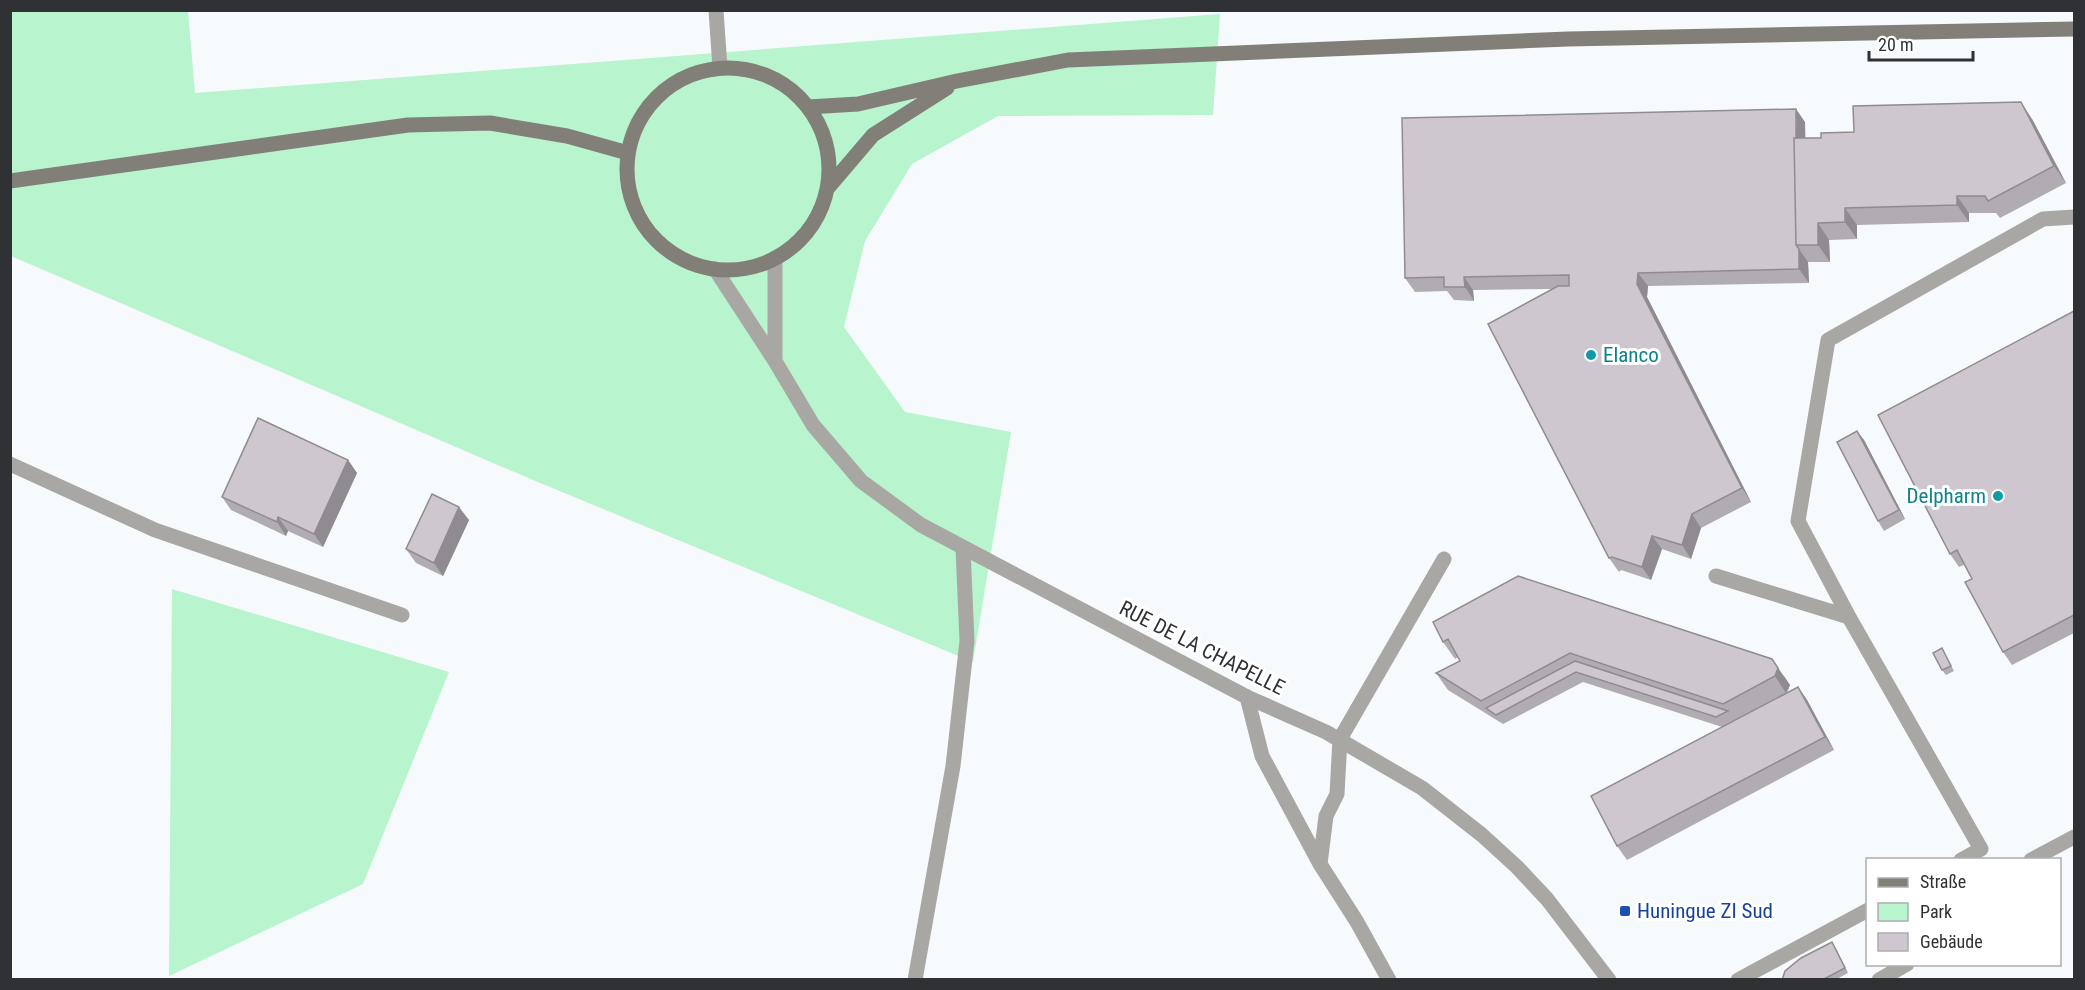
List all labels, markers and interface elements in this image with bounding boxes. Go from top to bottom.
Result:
scale bar [1869,24,1972,62]
text: 20 m [1878,34,1913,55]
place label: Elanco [1603,343,1659,367]
marker: Elanco [1584,348,1598,362]
place label: Delpharm [1907,484,1986,508]
marker: Delpharm [1991,489,2005,503]
street label: RUE DE LA CHAPELLE [1115,596,1289,700]
legend [1866,858,2061,966]
text: Straße [1920,871,1966,892]
place label: Huningue ZI Sud [1637,899,1773,923]
text: Park [1920,901,1952,922]
marker: Huningue ZI Sud [1618,904,1632,918]
text: Gebäude [1920,931,1983,952]

